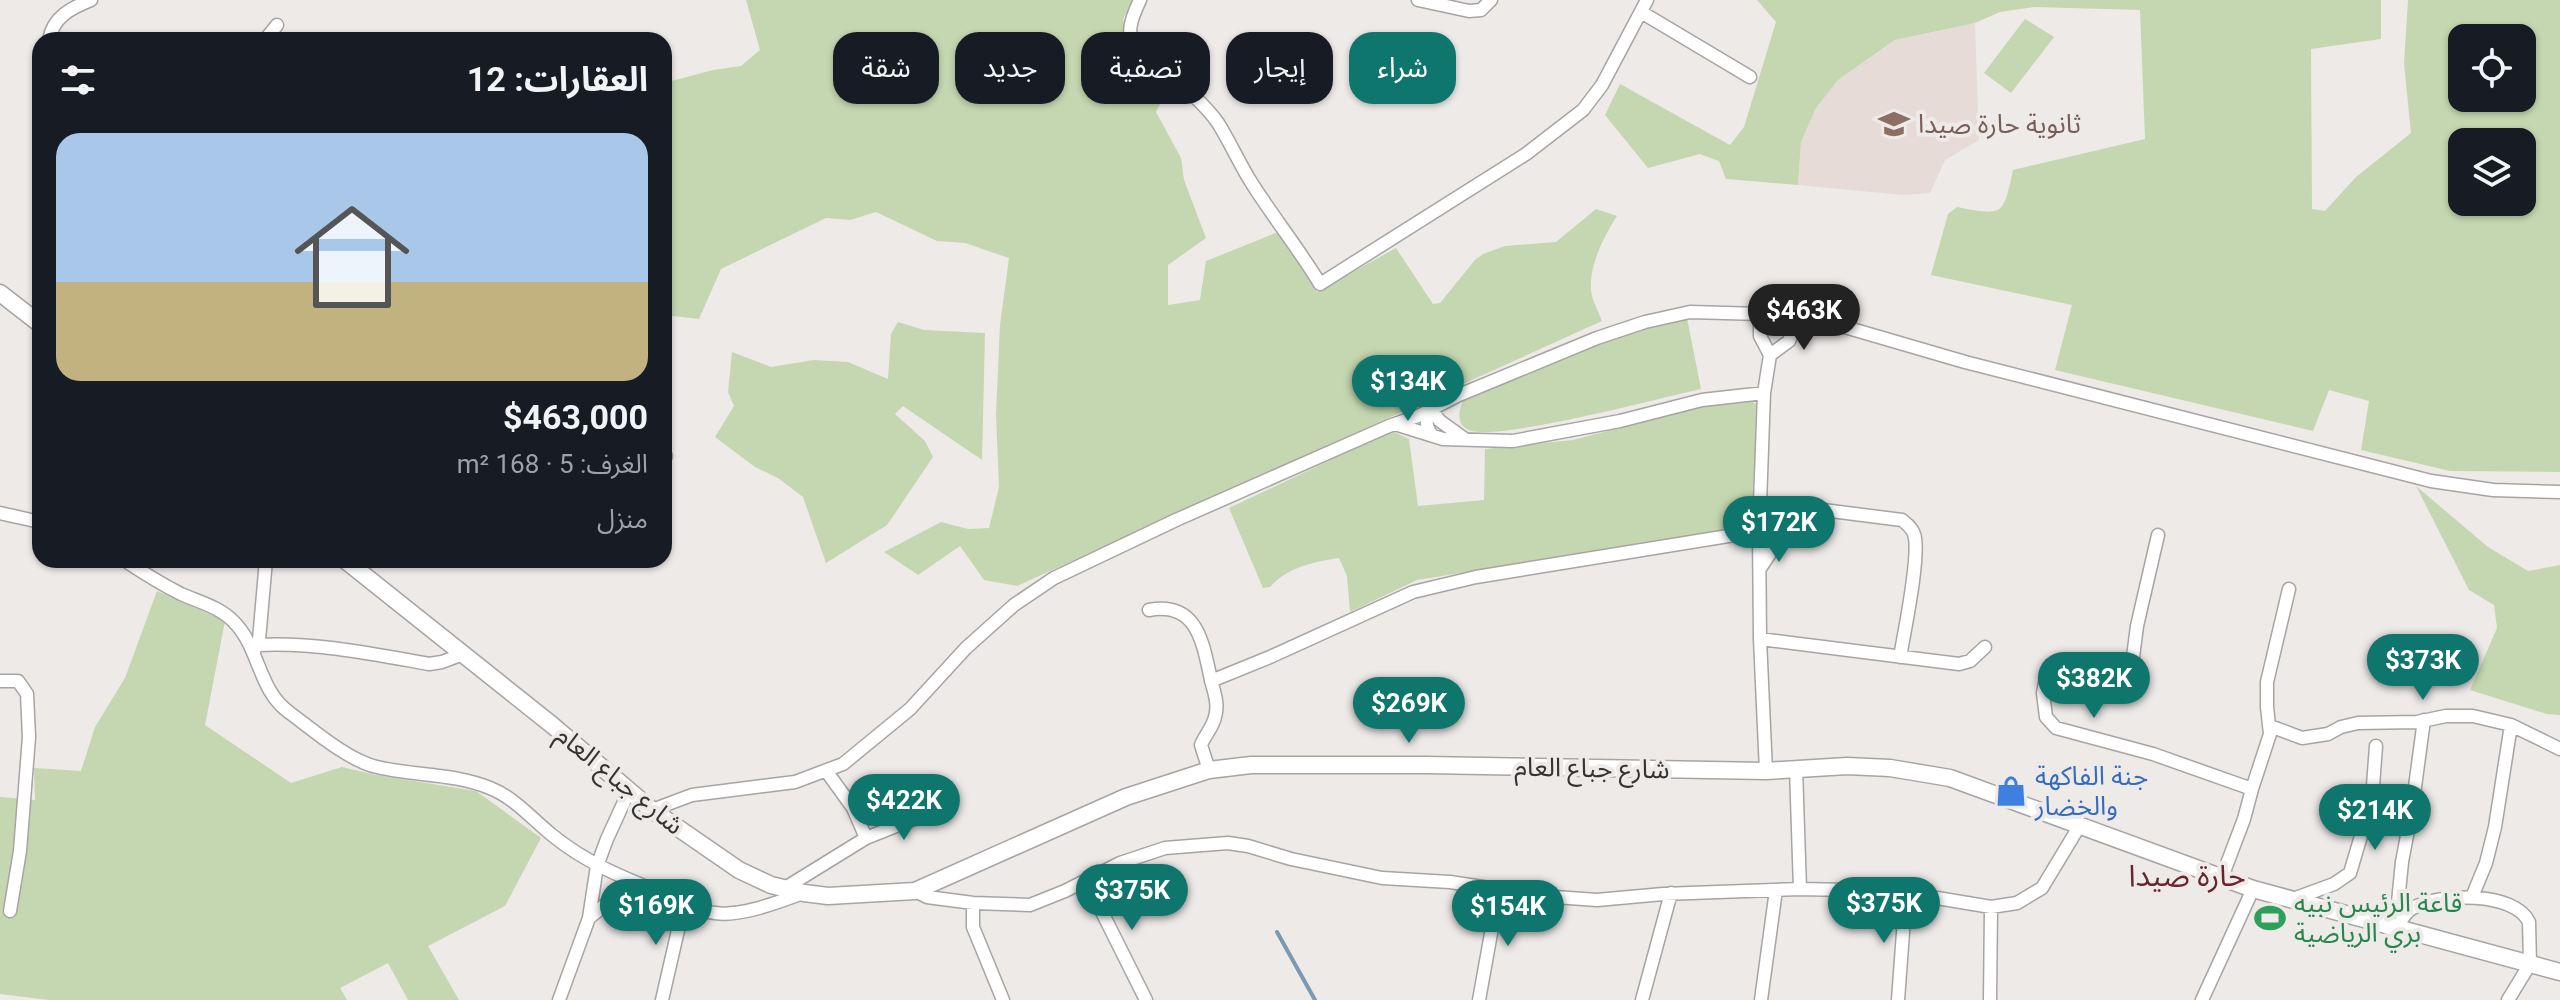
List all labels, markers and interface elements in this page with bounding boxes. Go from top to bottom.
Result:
map controls [2448,24,2536,216]
button: locate [2448,24,2536,112]
chip: شقة [833,32,939,104]
chip: جديد [955,32,1065,104]
chip: تصفية [1081,32,1210,104]
chip: إيجار [1226,32,1333,104]
chip: شراء [1349,32,1456,104]
icon: filters [56,58,100,102]
text: العقارات: 12 [467,59,648,99]
school or university icon: ثانوية حارة صيدا [1877,107,1911,141]
place label: ثانوية حارة صيدا [1918,109,2081,139]
button: layers [2448,128,2536,216]
icon: home [280,185,424,329]
pin: $463K [1748,284,1860,352]
text: $463K [1766,295,1842,325]
pin: $134K [1352,355,1464,423]
text: $134K [1370,366,1446,396]
text: $463,000 [503,397,648,437]
text: الغرف: 5 · 168 m² [457,449,648,479]
pin: $172K [1723,496,1835,564]
text: منزل [597,504,648,534]
text: $172K [1741,507,1817,537]
pin: $373K [2367,634,2479,702]
text: $373K [2385,645,2461,675]
pin: $382K [2038,652,2150,720]
text: $382K [2056,663,2132,693]
pin: $269K [1353,677,1465,745]
text: $269K [1371,688,1447,718]
street label: شارع جباع العام [547,720,690,844]
street label: شارع جباع العام [1514,752,1670,789]
place label: جنة الفاكهة والخضار [2034,761,2148,821]
pin: $422K [848,774,960,842]
shop icon: جنة الفاكهة والخضار [1994,774,2028,808]
pin: $214K [2319,784,2431,852]
text: $422K [866,785,942,815]
text: $214K [2337,795,2413,825]
district label: حارة صيدا [2128,858,2246,893]
pin: $375K [1076,864,1188,932]
text: $375K [1094,875,1170,905]
pin: $375K [1828,877,1940,945]
pin: $169K [600,879,712,947]
pin: $154K [1452,880,1564,948]
text: $375K [1846,888,1922,918]
place label: قاعة الرئيس نبيه بري الرياضية [2294,888,2462,953]
text: $169K [618,890,694,920]
text: $154K [1470,891,1546,921]
sports icon: قاعة الرئيس نبيه بري الرياضية [2253,901,2287,935]

